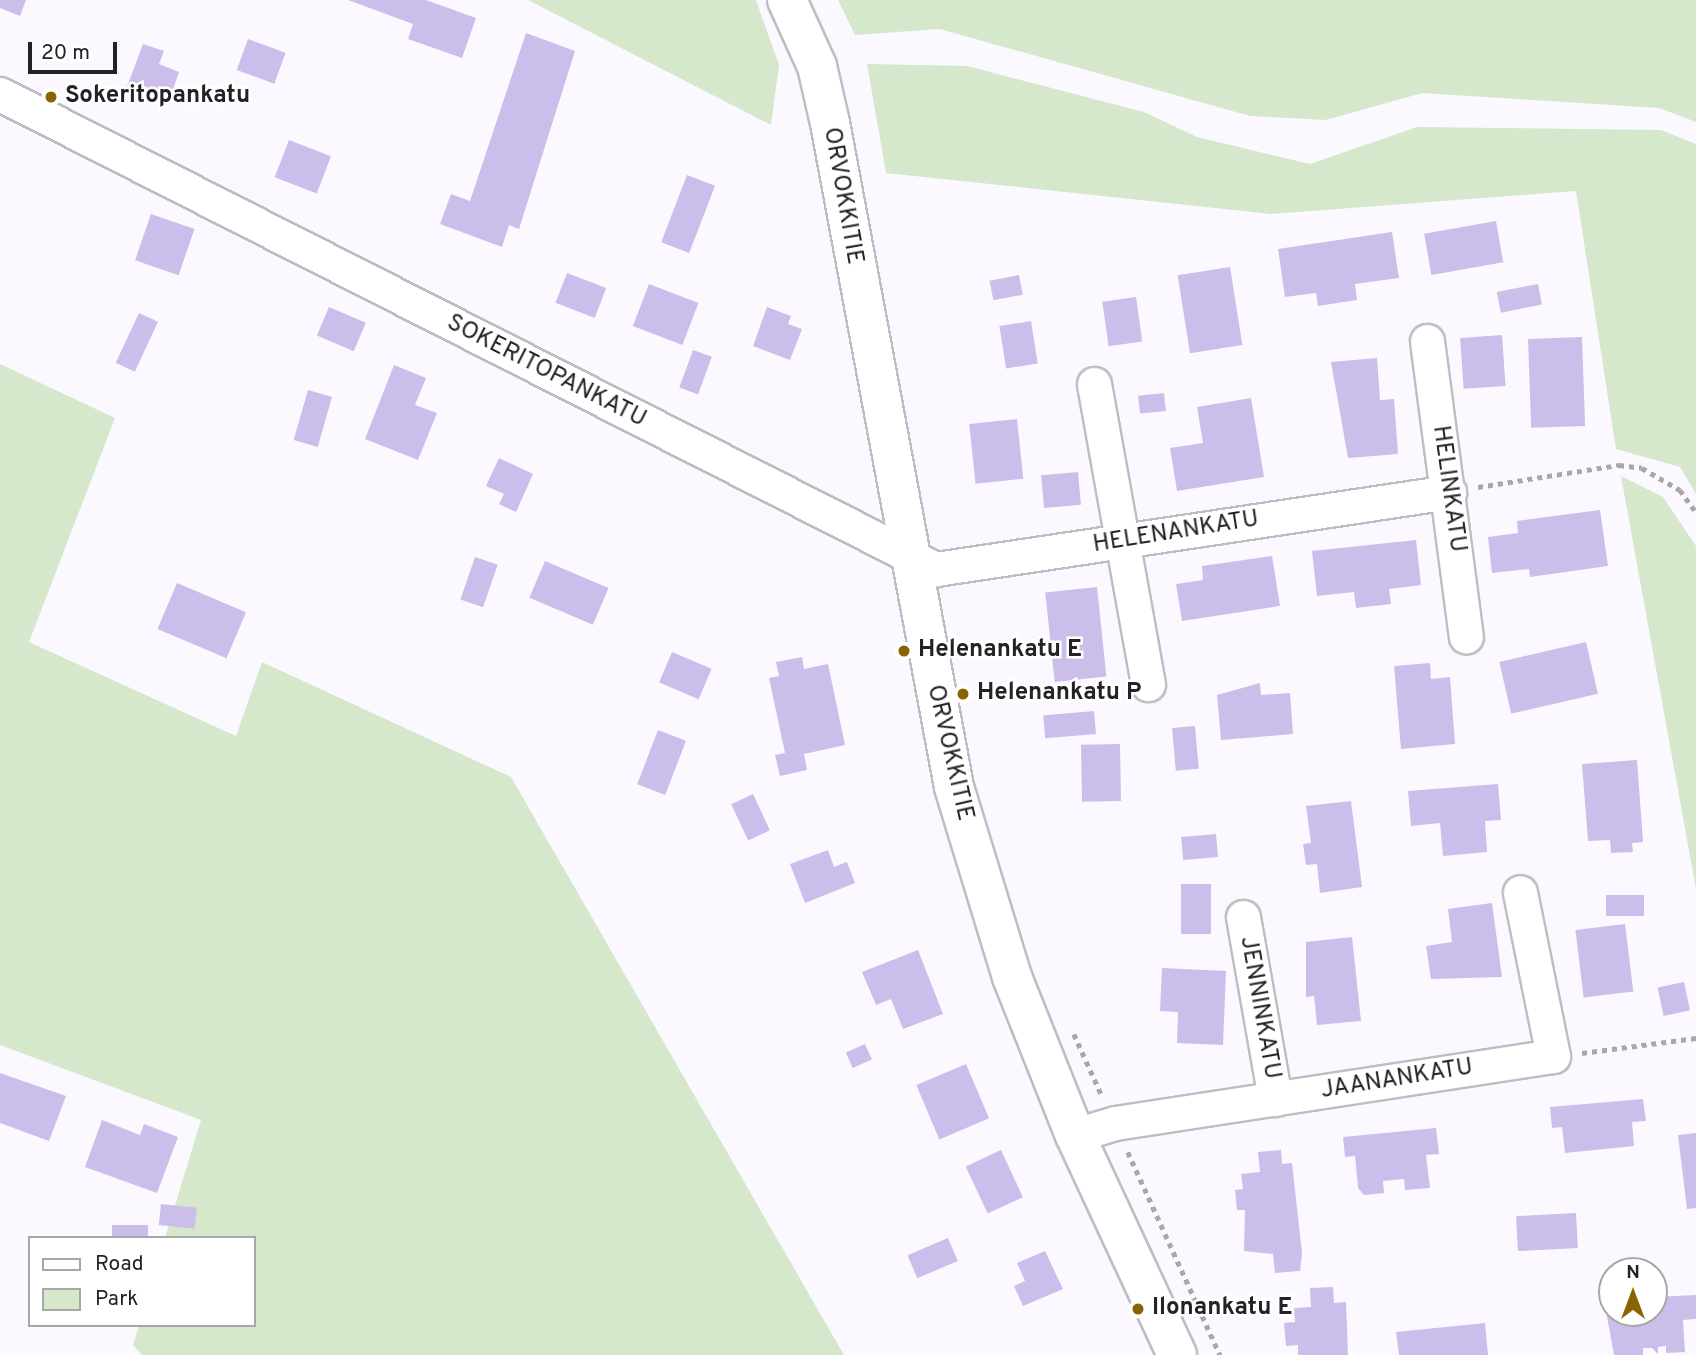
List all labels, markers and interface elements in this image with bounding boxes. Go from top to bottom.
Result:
scale bar [32,28,121,72]
text: 20 m [41,40,90,67]
place label: Sokeritopankatu [65,83,250,111]
marker: Sokeritopankatu [43,89,59,105]
street label: ORVOKKITIE [816,125,868,267]
street label: SOKERITOPANKATU [441,309,651,435]
street label: HELINKATU [1425,424,1471,554]
street label: HELENANKATU [1091,506,1261,560]
place label: Helenankatu E [918,637,1082,665]
marker: Helenankatu E [896,643,912,659]
place label: Helenankatu P [977,680,1141,708]
street label: ORVOKKITIE [919,682,979,824]
marker: Helenankatu P [955,686,971,702]
street label: JENNINKATU [1232,934,1286,1082]
street label: JAANANKATU [1319,1054,1475,1106]
legend [28,1236,256,1327]
text: Road [95,1251,144,1278]
north arrow [1598,1257,1668,1327]
text: N [1626,1261,1640,1285]
text: Park [95,1286,138,1313]
place label: Ilonankatu E [1152,1295,1292,1323]
marker: Ilonankatu E [1130,1301,1146,1317]

